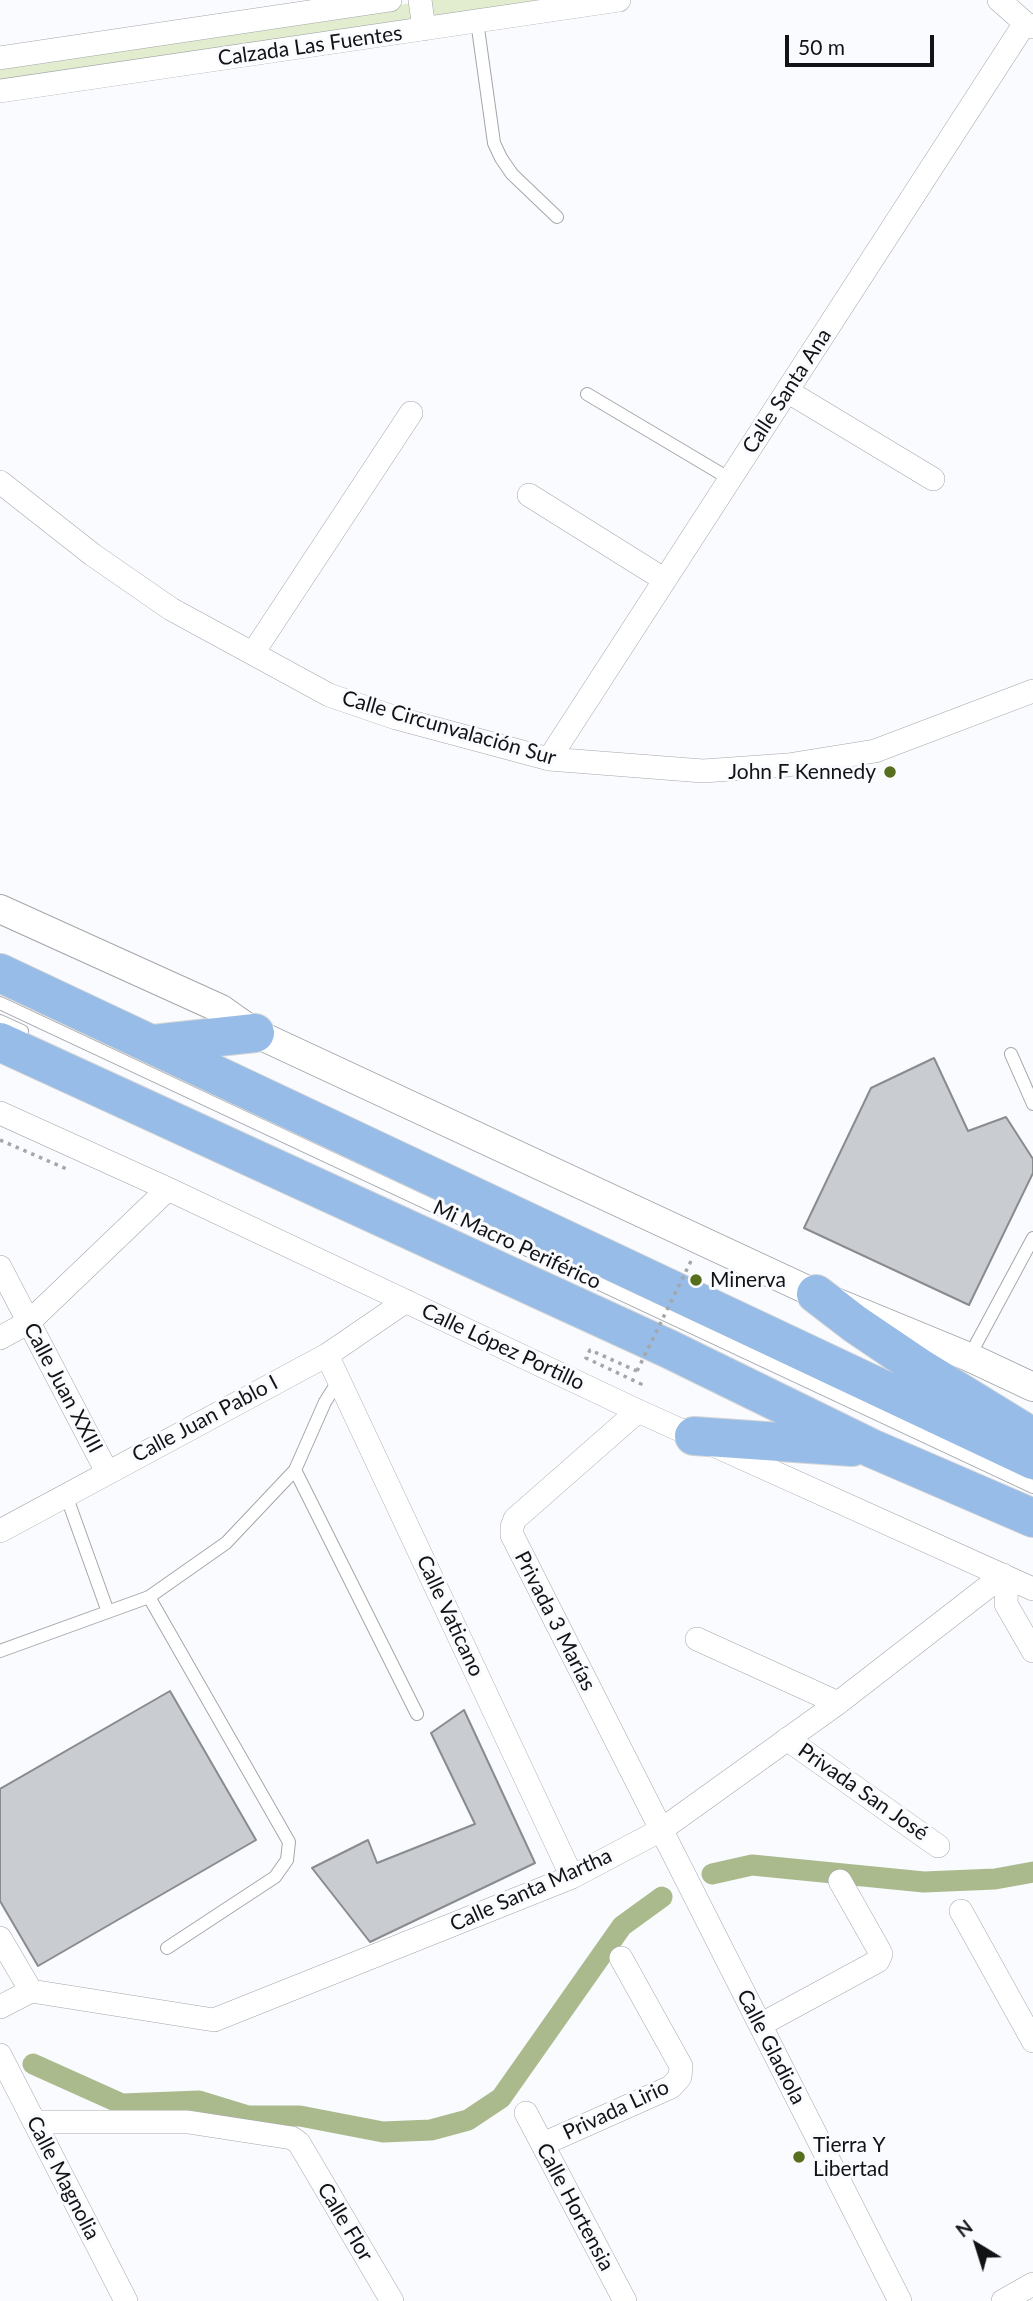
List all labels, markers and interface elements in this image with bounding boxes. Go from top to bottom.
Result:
street label: Calzada Las Fuentes [216,21,404,71]
scale bar [788,21,937,65]
text: 50 m [798,34,845,59]
street label: Calle Santa Ana [737,324,837,458]
street label: Calle Circunvalación Sur [339,685,559,771]
place label: John F Kennedy [728,759,876,785]
marker: John F Kennedy [882,764,898,780]
street label: Mi Macro Periférico [429,1195,605,1295]
place label: Minerva [710,1267,786,1293]
marker: Minerva [688,1272,704,1288]
street label: Calle López Portillo [418,1298,588,1396]
street label: Calle Juan XXIII [18,1319,108,1457]
street label: Calle Juan Pablo I [128,1370,282,1468]
street label: Privada 3 Marías [509,1547,601,1695]
street label: Calle Vaticano [411,1551,489,1681]
street label: Privada San José [793,1738,933,1846]
street label: Calle Santa Martha [446,1843,616,1937]
street label: Calle Gladiola [731,1985,811,2109]
street label: Privada Lirio [559,2074,673,2146]
street label: Calle Magnolia [21,2112,105,2244]
place label: Tierra Y Libertad [813,2132,889,2182]
street label: Calle Hortensia [531,2139,619,2275]
marker: Tierra Y Libertad [791,2149,807,2165]
street label: Calle Flor [312,2178,378,2266]
north arrow [942,2210,1012,2280]
text: N [951,2214,977,2242]

